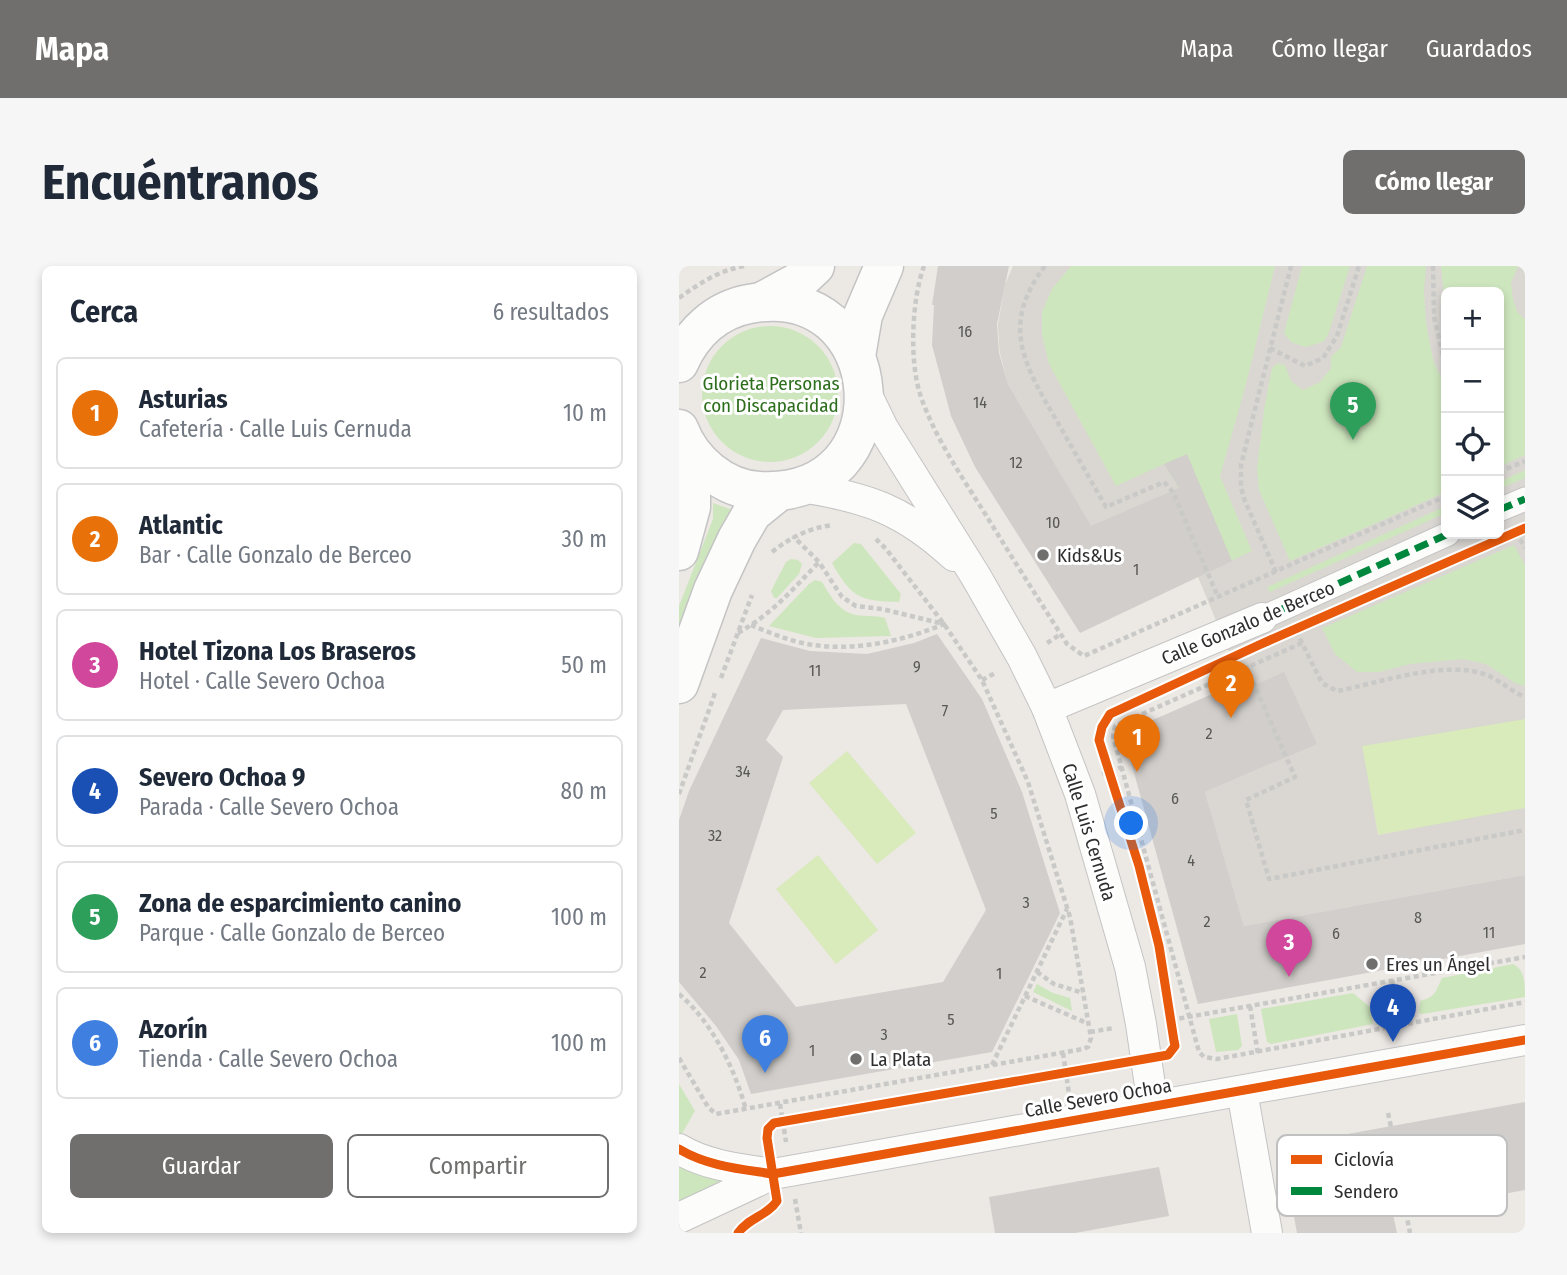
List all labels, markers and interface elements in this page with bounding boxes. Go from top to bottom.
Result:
text: Mapa [35,29,109,69]
text: Mapa [1180,35,1233,63]
text: Cómo llegar [1271,35,1388,63]
text: Guardados [1426,35,1532,63]
button: Cómo llegar [1343,150,1525,214]
text: Encuéntranos [42,153,319,212]
map controls [1441,287,1504,539]
button: + [1441,287,1504,350]
text: Cerca [70,294,138,330]
text: 6 resultados [493,298,609,326]
house number: 16 [958,322,972,341]
button: − [1441,350,1504,413]
park label: Glorieta Personas con Discapacidad [703,372,840,417]
pin: 5 [1330,382,1376,440]
text: Asturias [139,384,228,415]
house number: 14 [973,393,987,412]
text: 1 [90,399,100,427]
text: 10 m [563,399,607,427]
button: locate [1441,413,1504,476]
text: Cafetería · Calle Luis Cernuda [139,415,412,443]
house number: 12 [1009,453,1023,472]
button: layers [1441,476,1504,539]
text: Atlantic [139,510,223,541]
house number: 10 [1046,513,1060,532]
text: 2 [90,525,100,553]
text: 30 m [562,525,607,553]
text: Bar · Calle Gonzalo de Berceo [139,541,412,569]
place label: Kids&Us [1057,544,1122,567]
marker: Kids&Us [1035,547,1051,563]
house number: 1 [1133,560,1139,579]
street label: Calle Gonzalo de Berceo [1158,576,1338,670]
text: Hotel Tizona Los Braseros [139,636,416,667]
text: 3 [90,651,100,679]
text: 50 m [561,651,607,679]
house number: 9 [913,657,921,676]
pin: 2 [1208,660,1254,718]
house number: 11 [809,661,821,680]
text: Hotel · Calle Severo Ochoa [139,667,385,695]
house number: 7 [942,701,949,720]
pin: 1 [1114,714,1160,772]
house number: 2 [1205,724,1213,743]
street label: Calle Luis Cernuda [1057,760,1121,904]
text: Severo Ochoa 9 [139,762,306,793]
house number: 34 [736,762,751,781]
text: 4 [89,777,101,805]
text: 80 m [560,777,607,805]
house number: 6 [1171,789,1179,808]
text: Parada · Calle Severo Ochoa [139,793,399,821]
house number: 5 [990,804,998,823]
your location [1114,806,1148,840]
house number: 32 [708,826,722,845]
house number: 4 [1187,851,1195,870]
text: Zona de esparcimiento canino [139,888,461,919]
house number: 3 [1022,893,1030,912]
text: 5 [89,903,101,931]
text: 100 m [551,903,607,931]
house number: 8 [1414,908,1422,927]
house number: 2 [1203,912,1211,931]
text: Parque · Calle Gonzalo de Berceo [139,919,445,947]
pin: 3 [1266,919,1312,977]
house number: 11 [1483,923,1495,942]
house number: 6 [1332,924,1340,943]
place label: Eres un Ángel [1386,953,1490,976]
marker: Eres un Ángel [1364,956,1380,972]
house number: 2 [699,963,707,982]
house number: 1 [996,964,1002,983]
pin: 4 [1370,984,1416,1042]
house number: 5 [947,1010,955,1029]
text: Azorín [139,1014,208,1045]
pin: 6 [742,1015,788,1073]
house number: 3 [880,1025,888,1044]
text: 6 [89,1029,101,1057]
text: 100 m [551,1029,607,1057]
house number: 1 [809,1041,815,1060]
text: Tienda · Calle Severo Ochoa [139,1045,398,1073]
place label: La Plata [870,1048,931,1071]
marker: La Plata [848,1051,864,1067]
street label: Calle Severo Ochoa [1023,1074,1173,1122]
button: Guardar [70,1134,333,1198]
button: Compartir [347,1134,609,1198]
legend [1277,1135,1507,1216]
text: Ciclovía [1334,1148,1394,1171]
text: Sendero [1334,1180,1399,1203]

